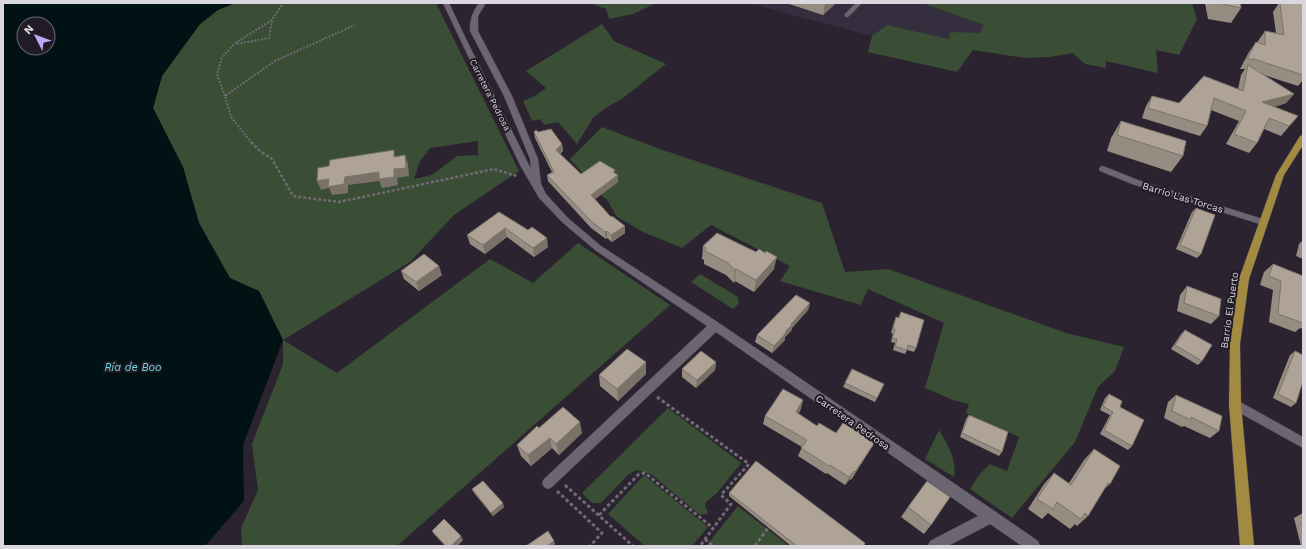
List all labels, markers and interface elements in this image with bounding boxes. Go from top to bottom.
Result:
north arrow [16,16,56,56]
text: N [21,22,36,37]
street label: Carretera Pedrosa [468,58,512,132]
street label: Barrio Las Torcas [1141,180,1225,215]
street label: Barrio El Puerto [1219,271,1240,349]
water label: Ría de Boo [104,361,162,374]
street label: Carretera Pedrosa [814,393,892,452]

